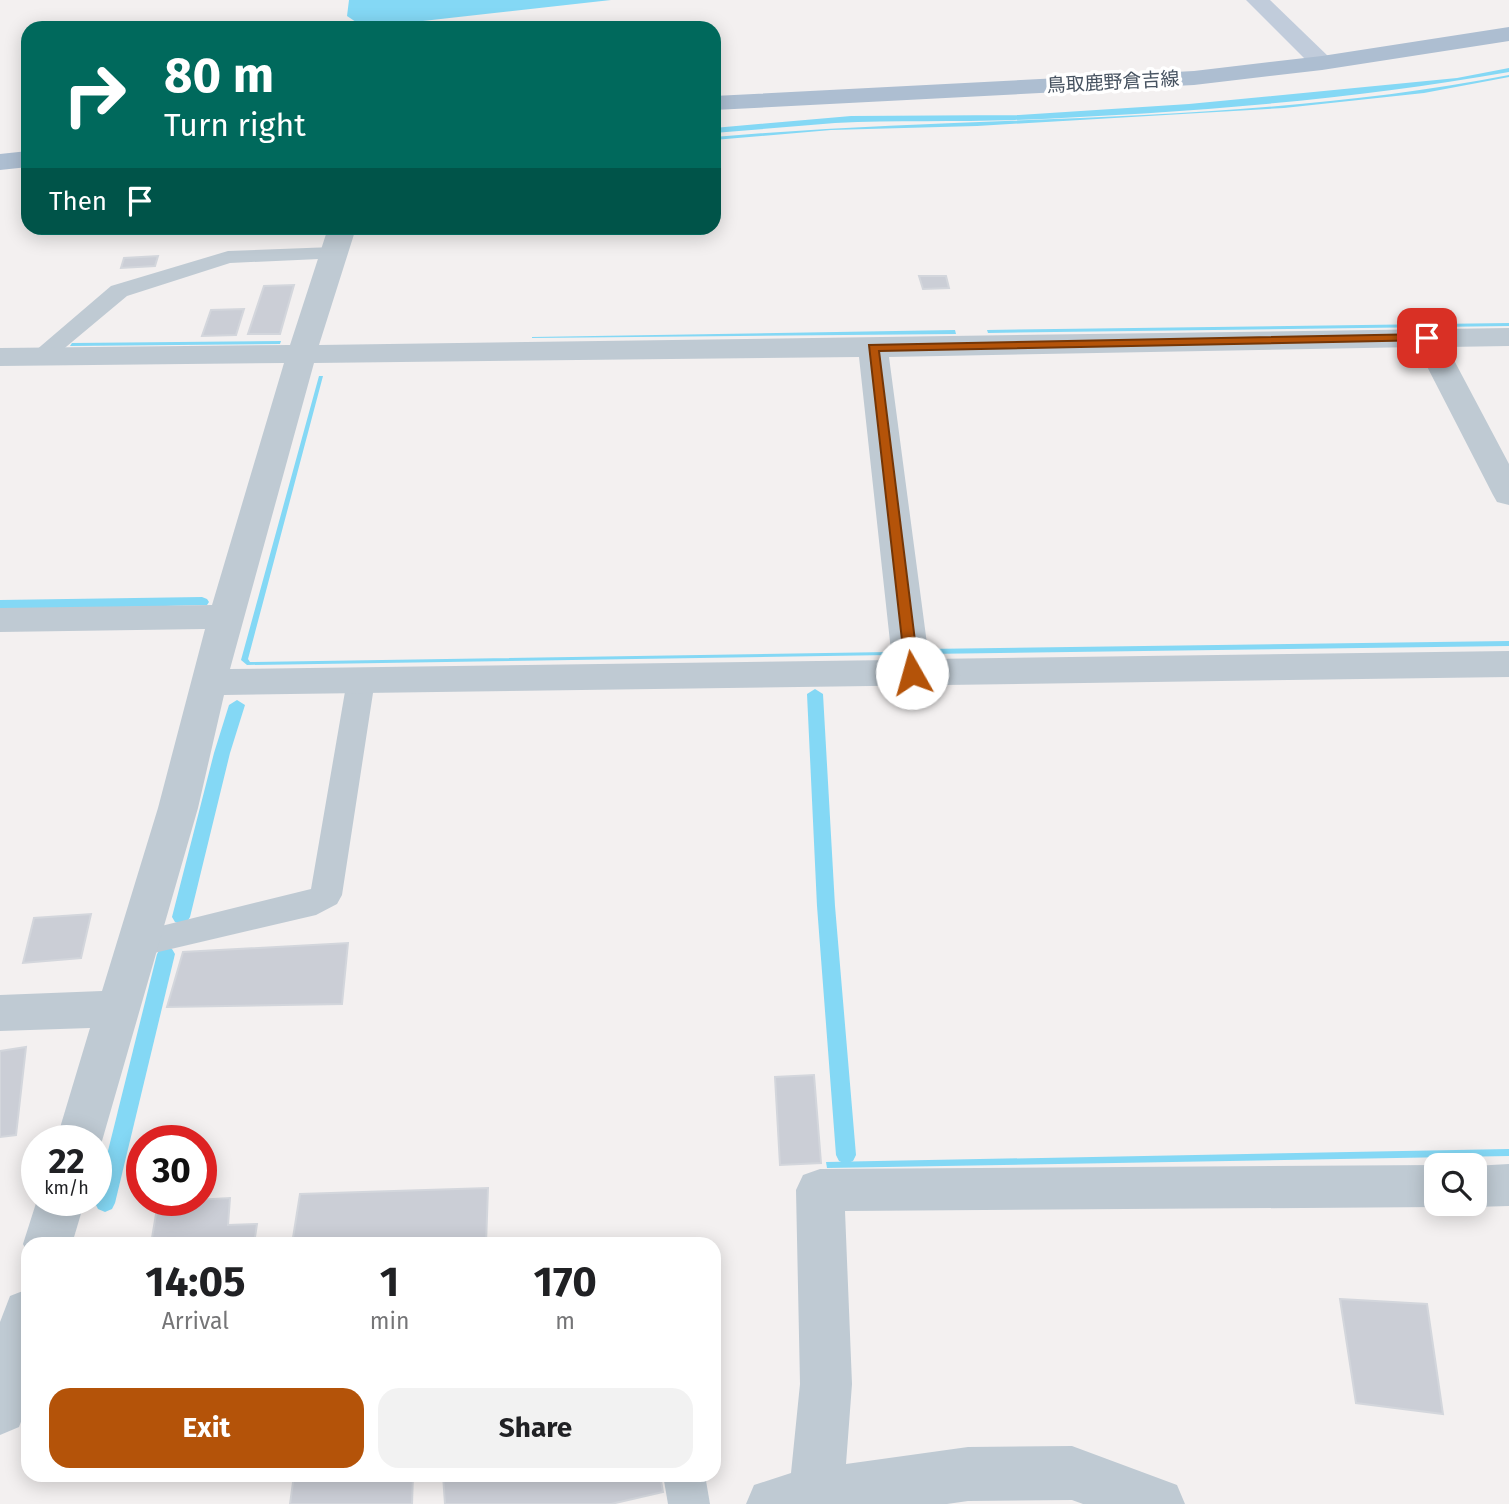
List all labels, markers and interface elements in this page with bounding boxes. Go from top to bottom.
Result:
text: 80 m [164,46,274,105]
icon: right [49,49,140,140]
street label: 鳥取鹿野倉吉線 [1046,67,1180,97]
text: Turn right [164,106,306,144]
icon: arrive [121,182,159,220]
text: Then [49,186,107,217]
pin [1397,308,1457,368]
icon: arrive [1408,319,1446,357]
position arrow [875,636,949,710]
speed limit sign: 30 [126,1125,217,1216]
text: 22 [48,1140,85,1182]
map controls [1424,1153,1487,1216]
button: search [1424,1153,1487,1216]
text: km/h [44,1177,89,1199]
text: 14:05 [145,1257,246,1307]
text: 1 [380,1257,399,1307]
text: 170 [534,1257,597,1307]
text: Arrival [162,1307,229,1335]
text: min [370,1307,409,1335]
text: m [555,1307,575,1335]
button: Exit [49,1388,364,1468]
button: Share [378,1388,693,1468]

